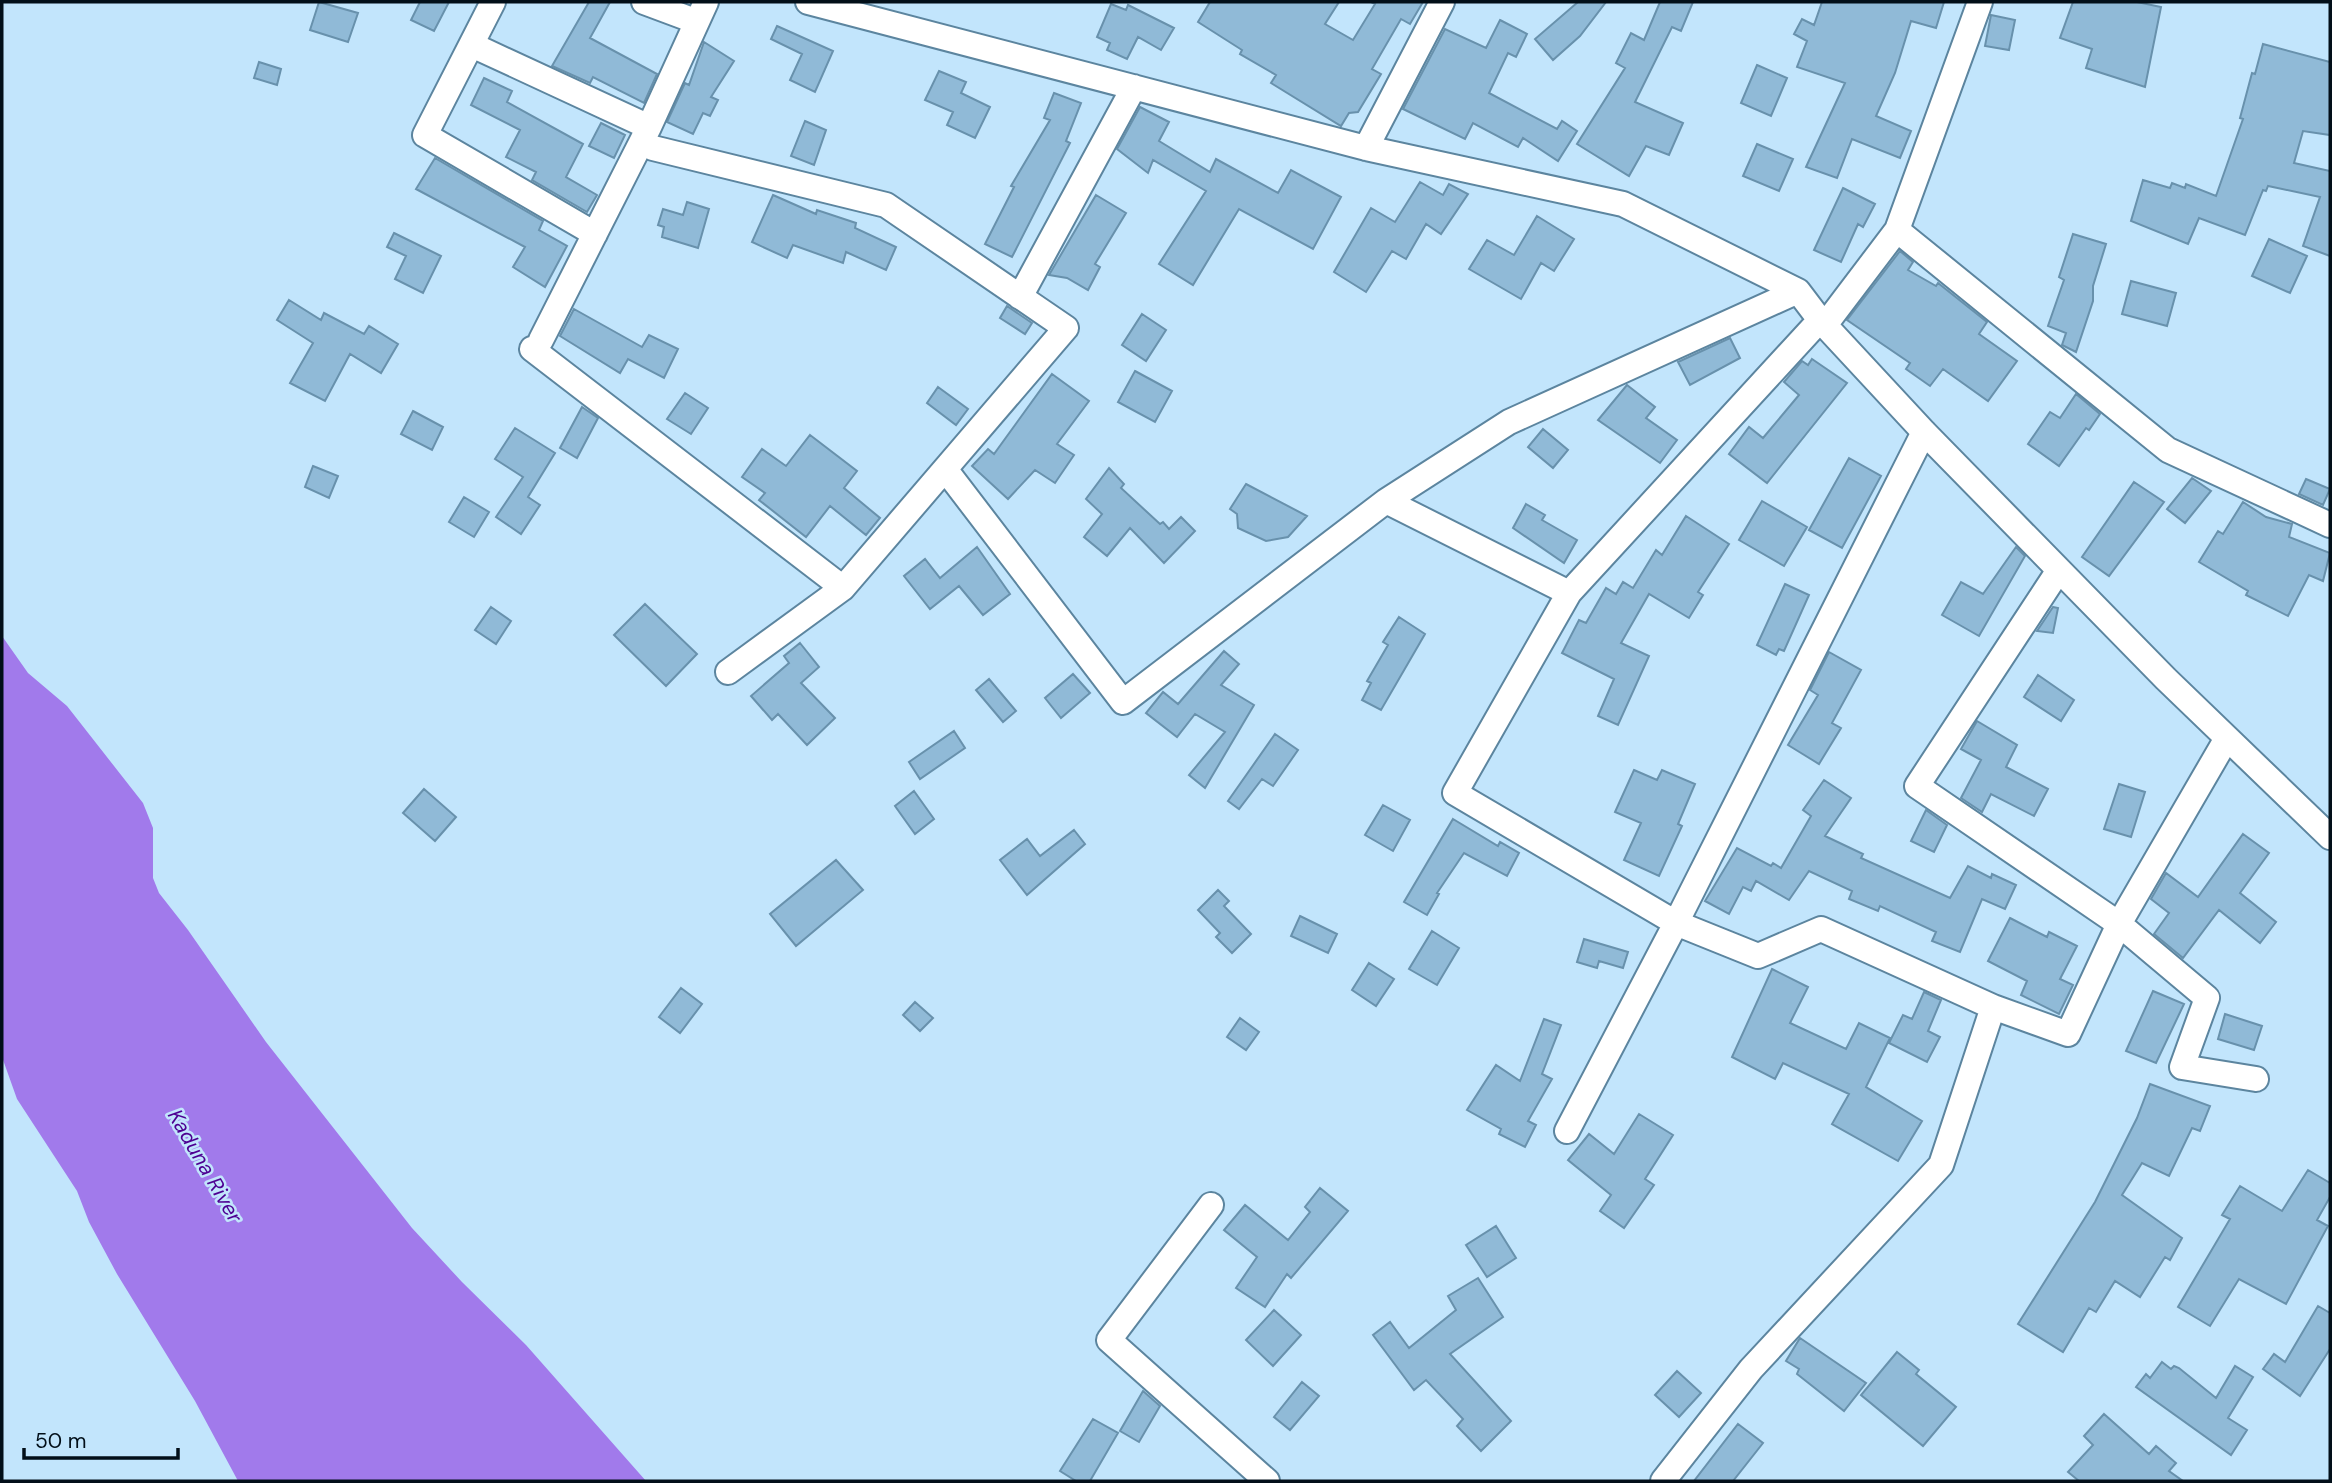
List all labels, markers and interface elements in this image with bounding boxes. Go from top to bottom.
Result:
water label: Kaduna River [161,1104,249,1229]
scale bar [24,1416,178,1460]
text: 50 m [35,1427,86,1455]

